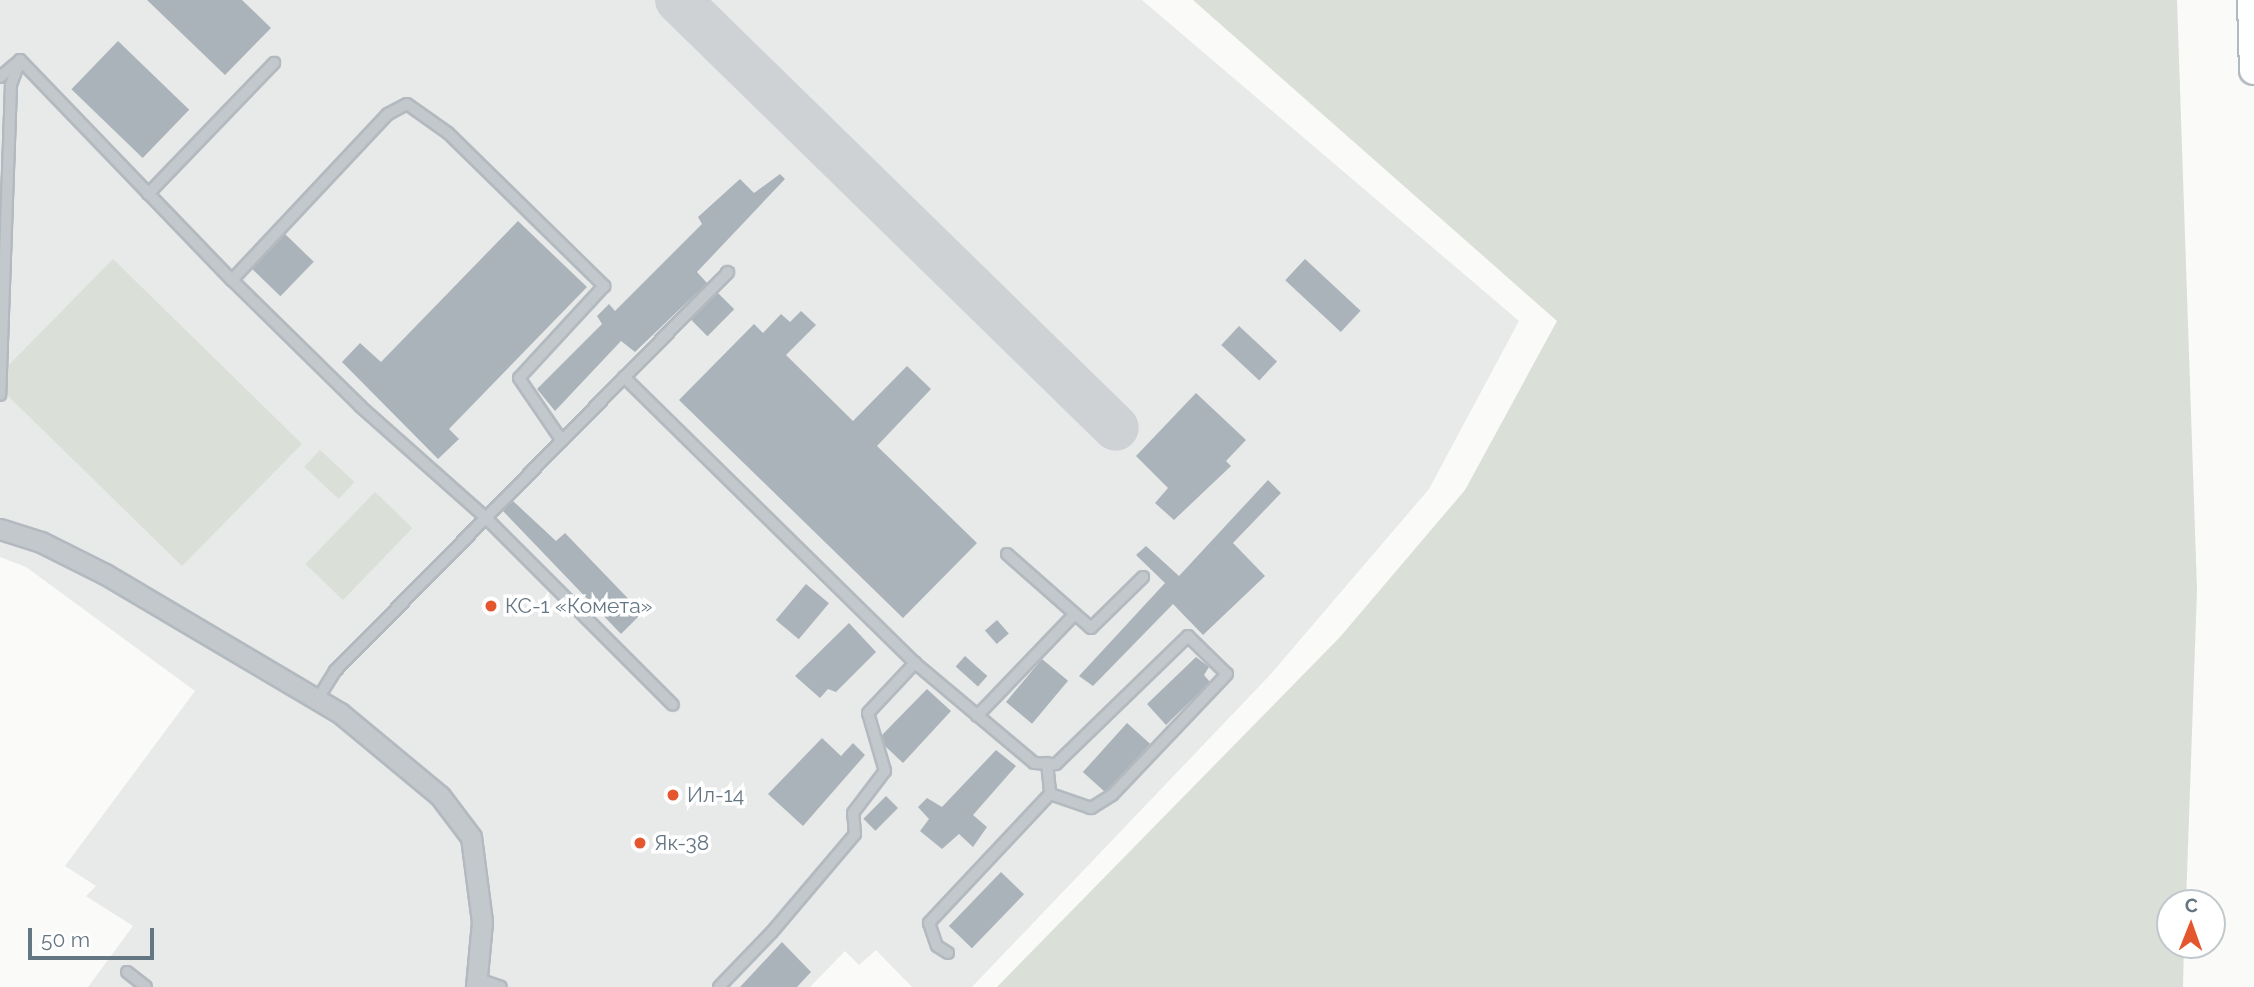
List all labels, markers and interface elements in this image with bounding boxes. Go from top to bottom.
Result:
place label: КС-1 «Комета» [505,593,653,619]
marker: КС-1 «Комета» [483,598,499,614]
place label: Ил-14 [687,782,744,808]
marker: Ил-14 [665,787,681,803]
place label: Як-38 [654,830,709,856]
marker: Як-38 [632,835,648,851]
north arrow [2156,889,2226,959]
text: С [2185,894,2198,916]
scale bar [32,914,158,958]
text: 50 m [41,927,90,952]

